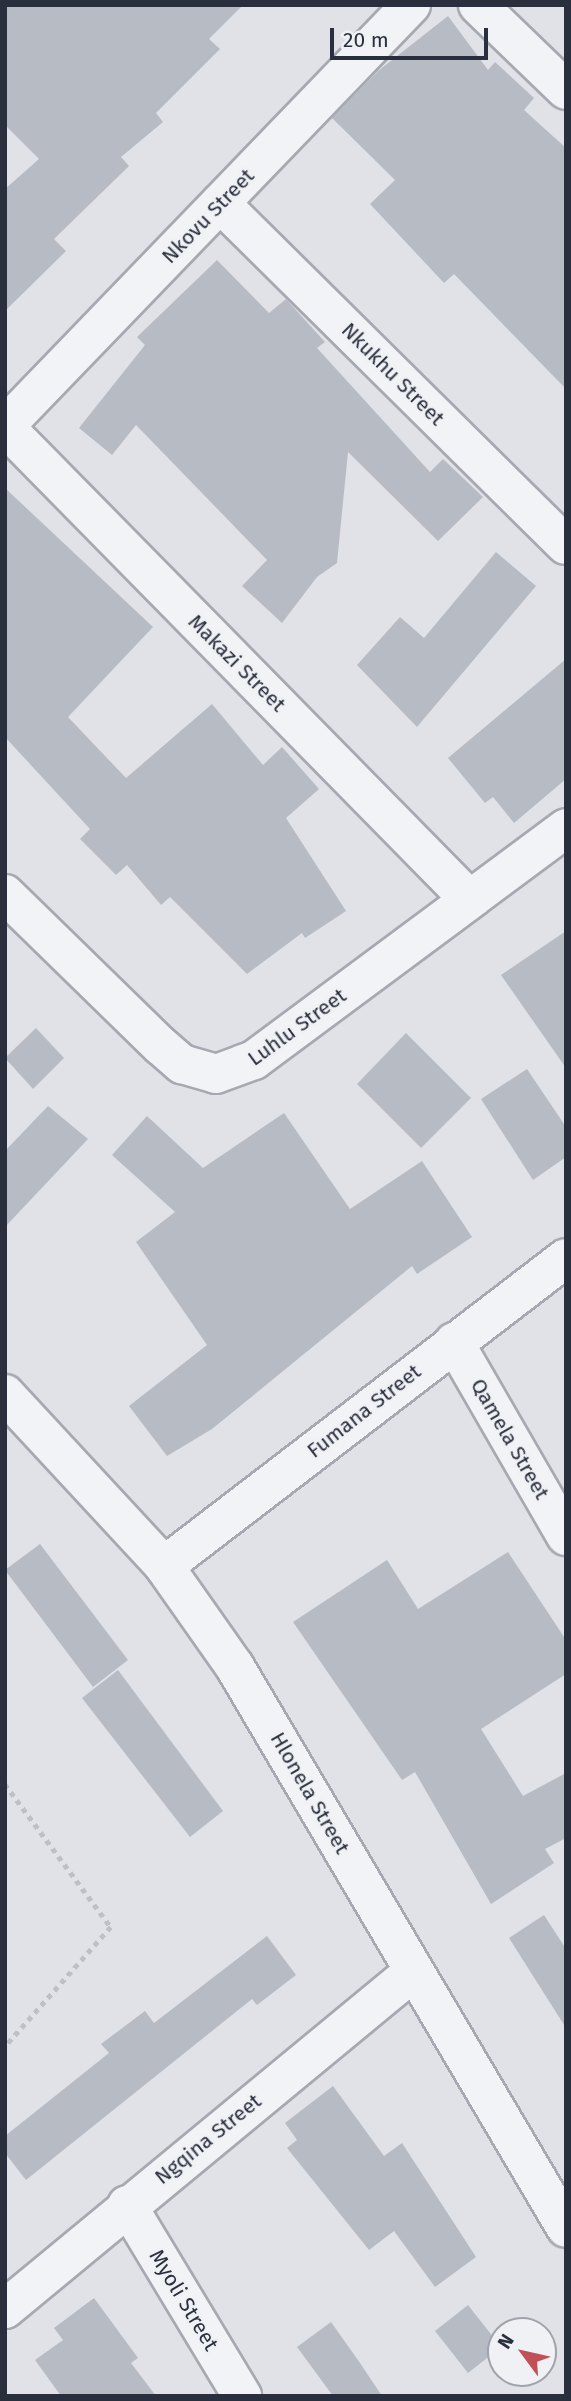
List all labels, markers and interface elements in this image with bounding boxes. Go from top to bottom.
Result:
scale bar [333,14,490,58]
text: 20 m [343,27,389,53]
street label: Nkovu Street [157,163,259,269]
street label: Nkukhu Street [336,317,450,431]
street label: Makazi Street [183,609,291,717]
street label: Luhlu Street [243,983,351,1071]
street label: Fumana Street [302,1359,426,1463]
street label: Qamela Street [465,1374,555,1504]
street label: Hlonela Street [265,1728,355,1858]
street label: Ngqina Street [150,2088,266,2190]
street label: Myoli Street [144,2245,224,2355]
north arrow [487,2317,557,2387]
text: N [493,2330,519,2353]

